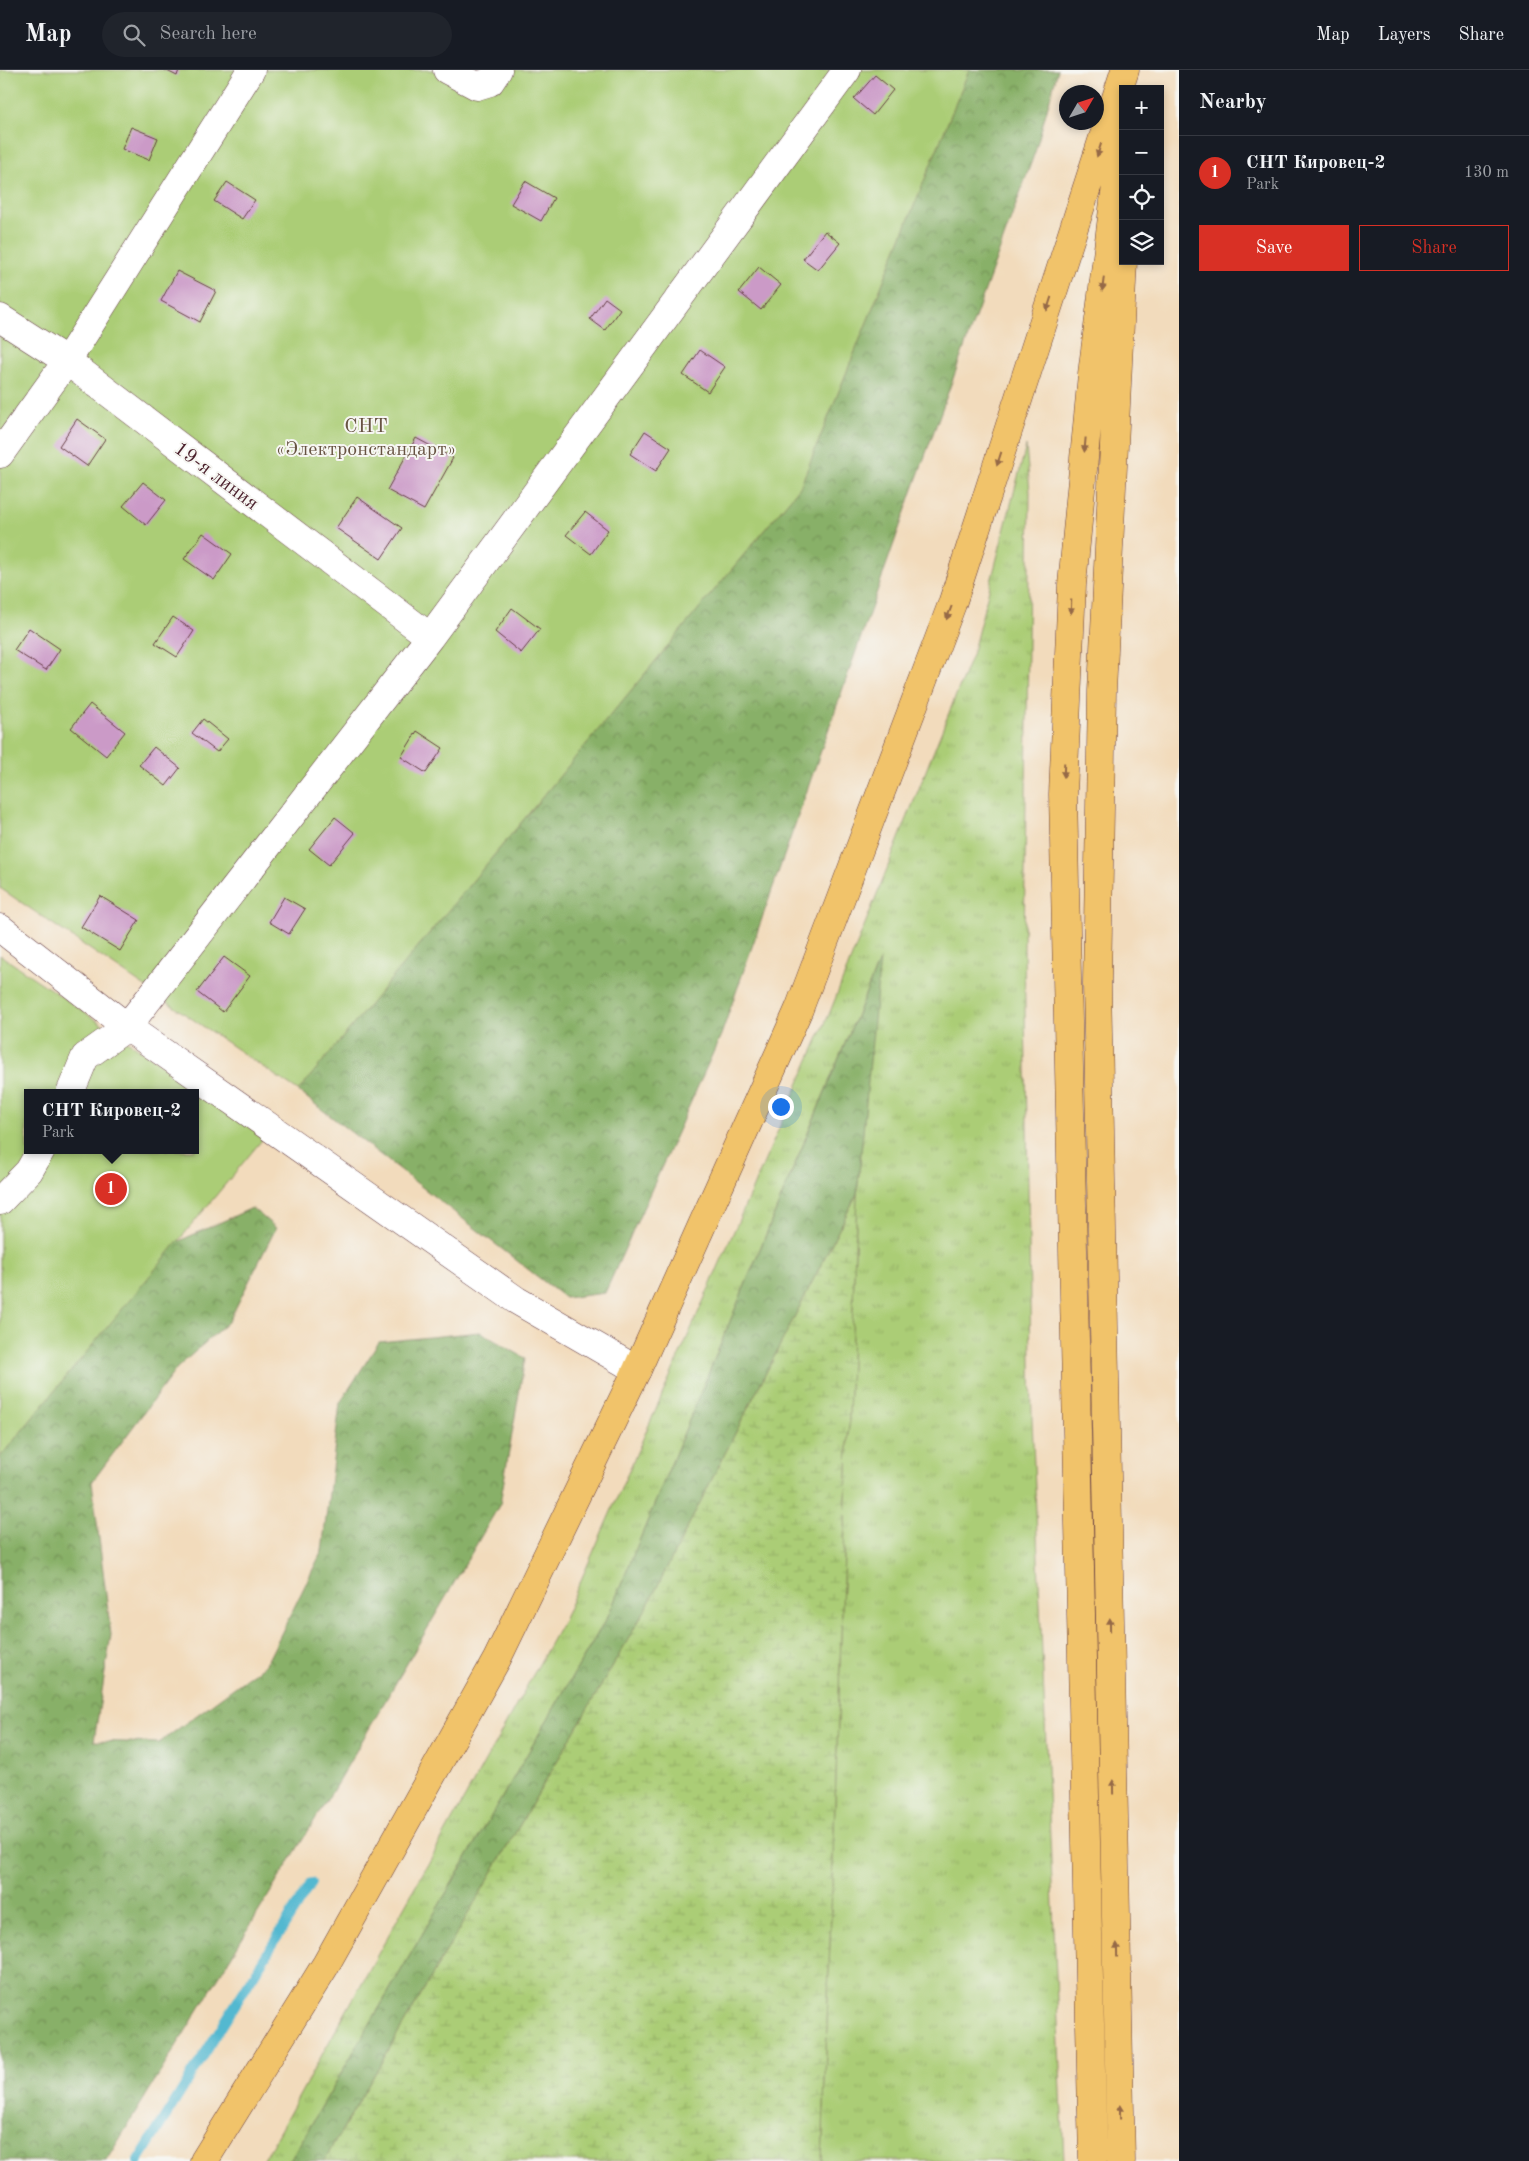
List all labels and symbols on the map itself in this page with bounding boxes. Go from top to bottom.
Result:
north arrow [1059,85,1104,130]
one-way arrow [1095,142,1103,157]
one-way arrow [1099,276,1107,292]
one-way arrow [1045,297,1053,312]
park label: СНТ «Электронстандарт» [276,417,456,460]
one-way arrow [1081,438,1089,454]
street label: 19-я линия [170,439,262,515]
one-way arrow [995,452,1003,467]
one-way arrow [1066,599,1074,615]
one-way arrow [945,606,953,621]
one-way arrow [1060,762,1068,778]
your location [768,1094,794,1120]
pin: 1 [95,1170,127,1208]
one-way arrow [1106,1617,1114,1633]
one-way arrow [1109,1779,1117,1795]
one-way arrow [1112,1942,1120,1958]
one-way arrow [1116,2104,1124,2120]

